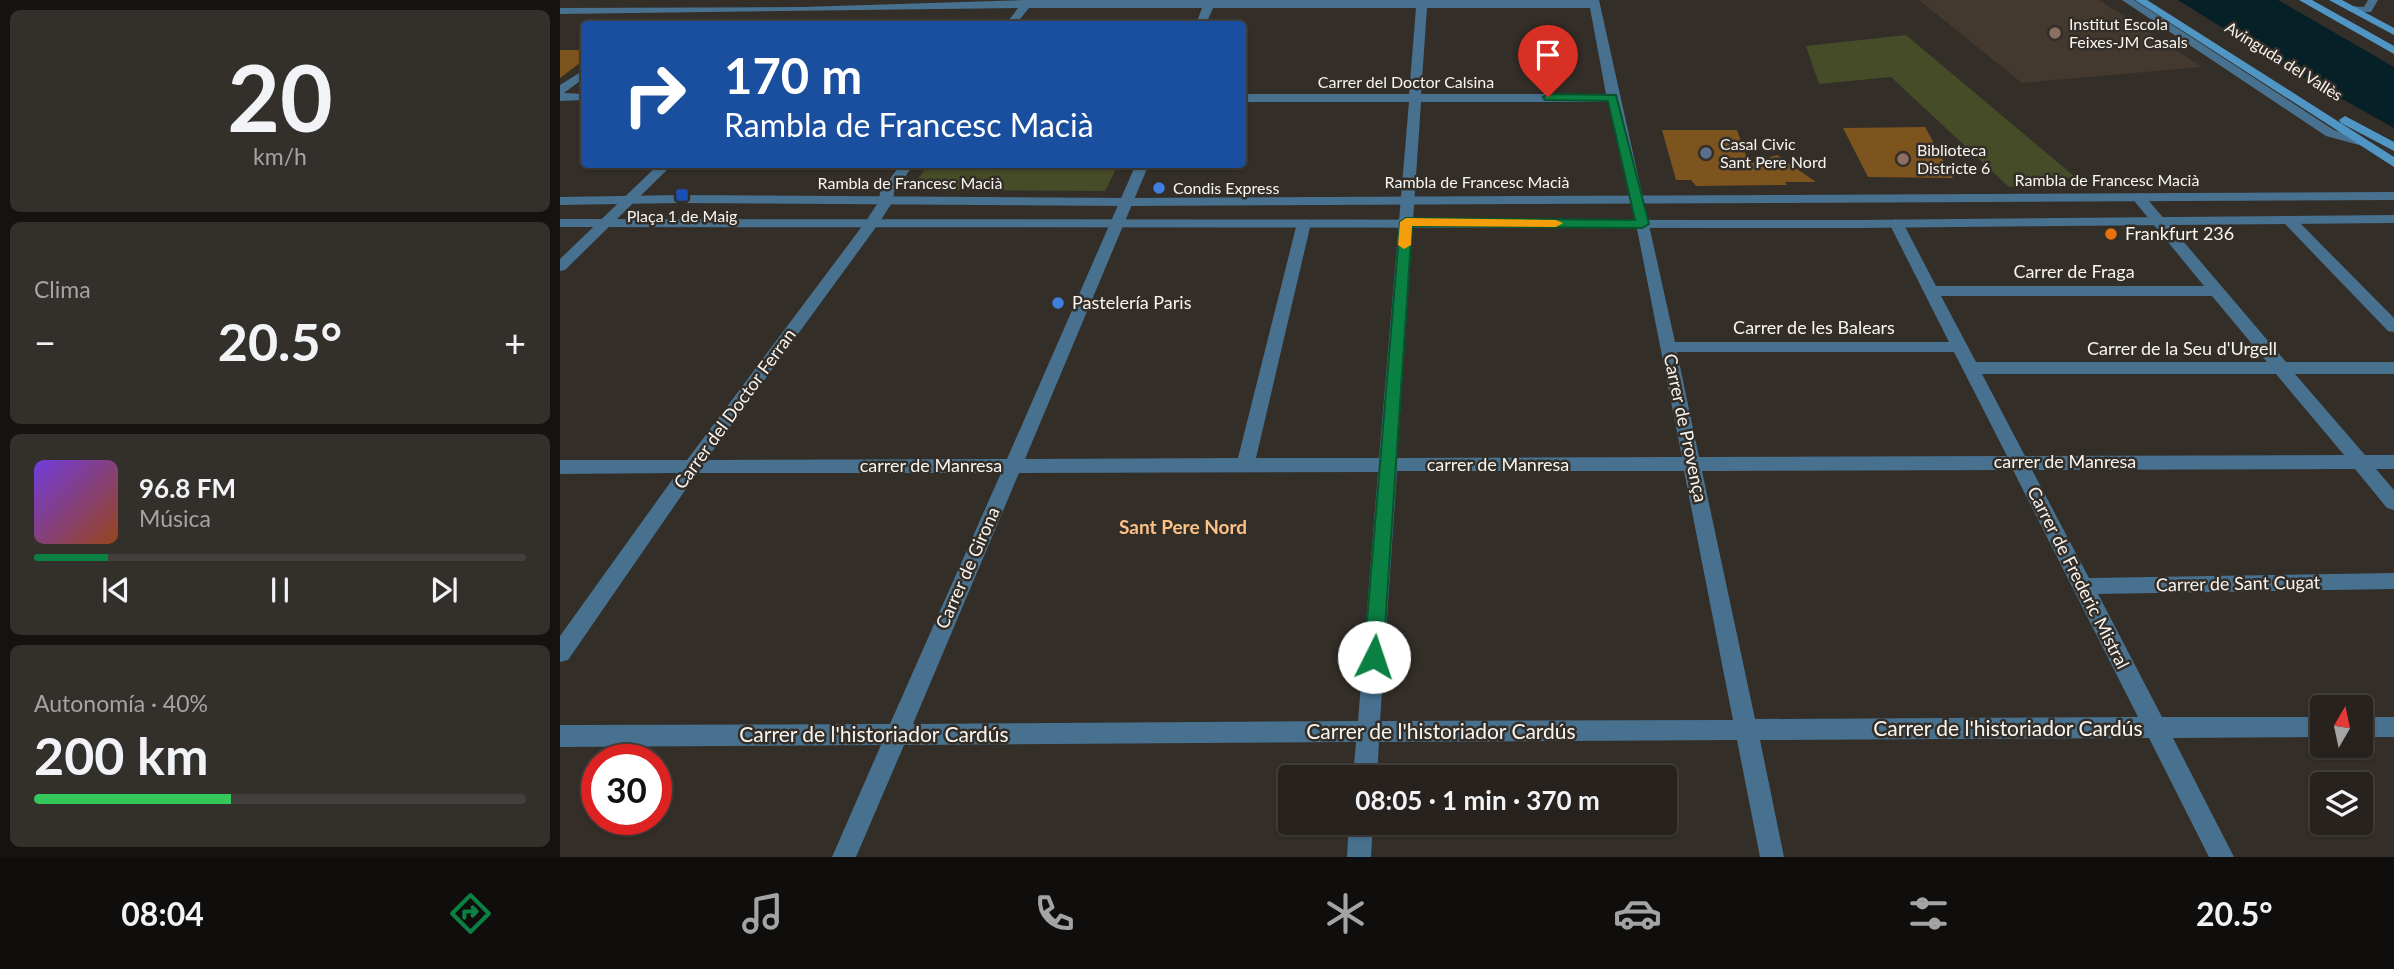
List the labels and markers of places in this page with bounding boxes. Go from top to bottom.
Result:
place label: Institut Escola Feixes-JM Casals [2069,14,2188,51]
pin [1518,25,1578,97]
marker: Institut Escola Feixes-JM Casals [2047,25,2063,41]
place label: Casal Civic Sant Pere Nord [1720,134,1826,171]
place label: Biblioteca Districte 6 [1917,140,1990,177]
marker: Casal Civic Sant Pere Nord [1698,145,1714,161]
marker: Biblioteca Districte 6 [1895,151,1911,167]
place label: Condis Express [1173,178,1279,197]
marker: Condis Express [1151,180,1167,196]
marker: Plaça 1 de Maig [674,187,690,203]
place label: Plaça 1 de Maig [627,206,737,225]
place label: Frankfurt 236 [2125,222,2234,244]
marker: Frankfurt 236 [2103,226,2119,242]
place label: Pastelería Paris [1072,291,1192,313]
marker: Pastelería Paris [1050,295,1066,311]

